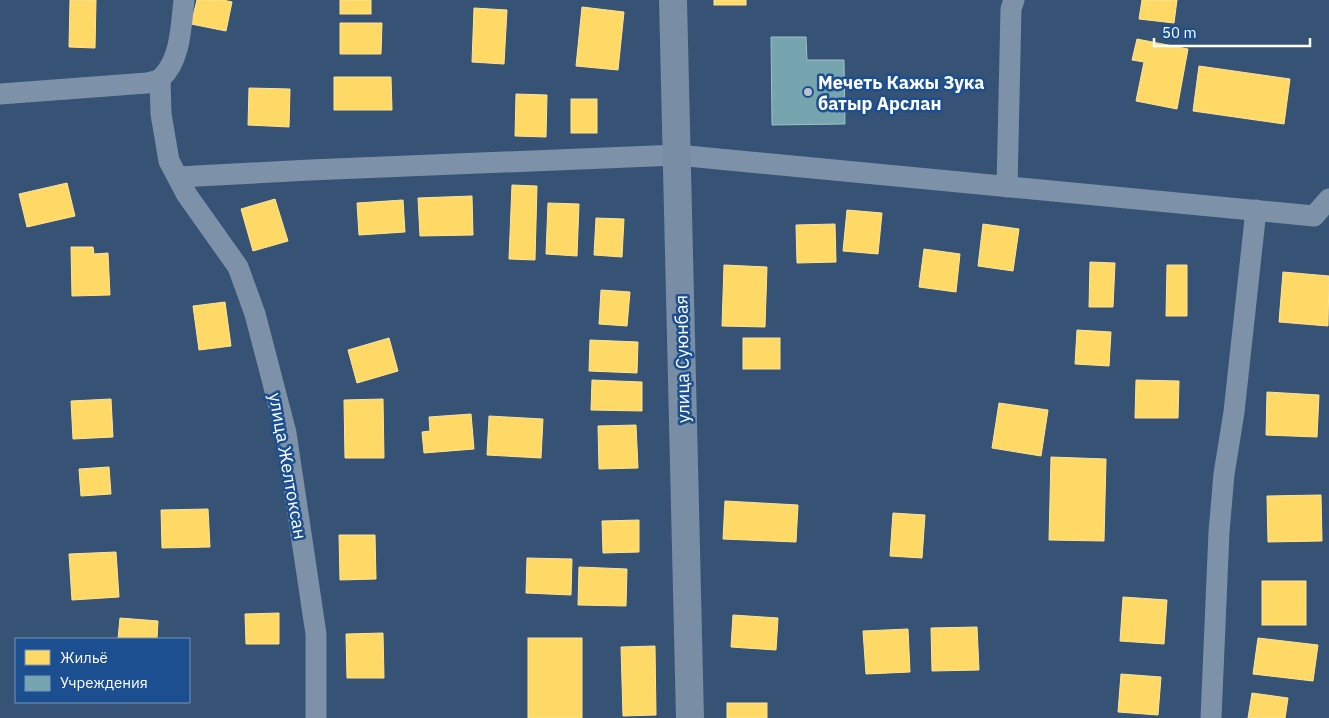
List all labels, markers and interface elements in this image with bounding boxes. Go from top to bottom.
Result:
scale bar [1154,15,1310,47]
text: 50 m [1162,23,1197,42]
place label: Мечеть Кажы Зука батыр Арслан [818,71,985,115]
marker: Мечеть Кажы Зука батыр Арслан [802,86,814,98]
street label: улица Суюнбая [669,295,695,423]
street label: улица Желтоксан [264,391,312,541]
legend [15,638,190,703]
text: Жильё [60,648,108,667]
text: Учреждения [60,673,148,692]

